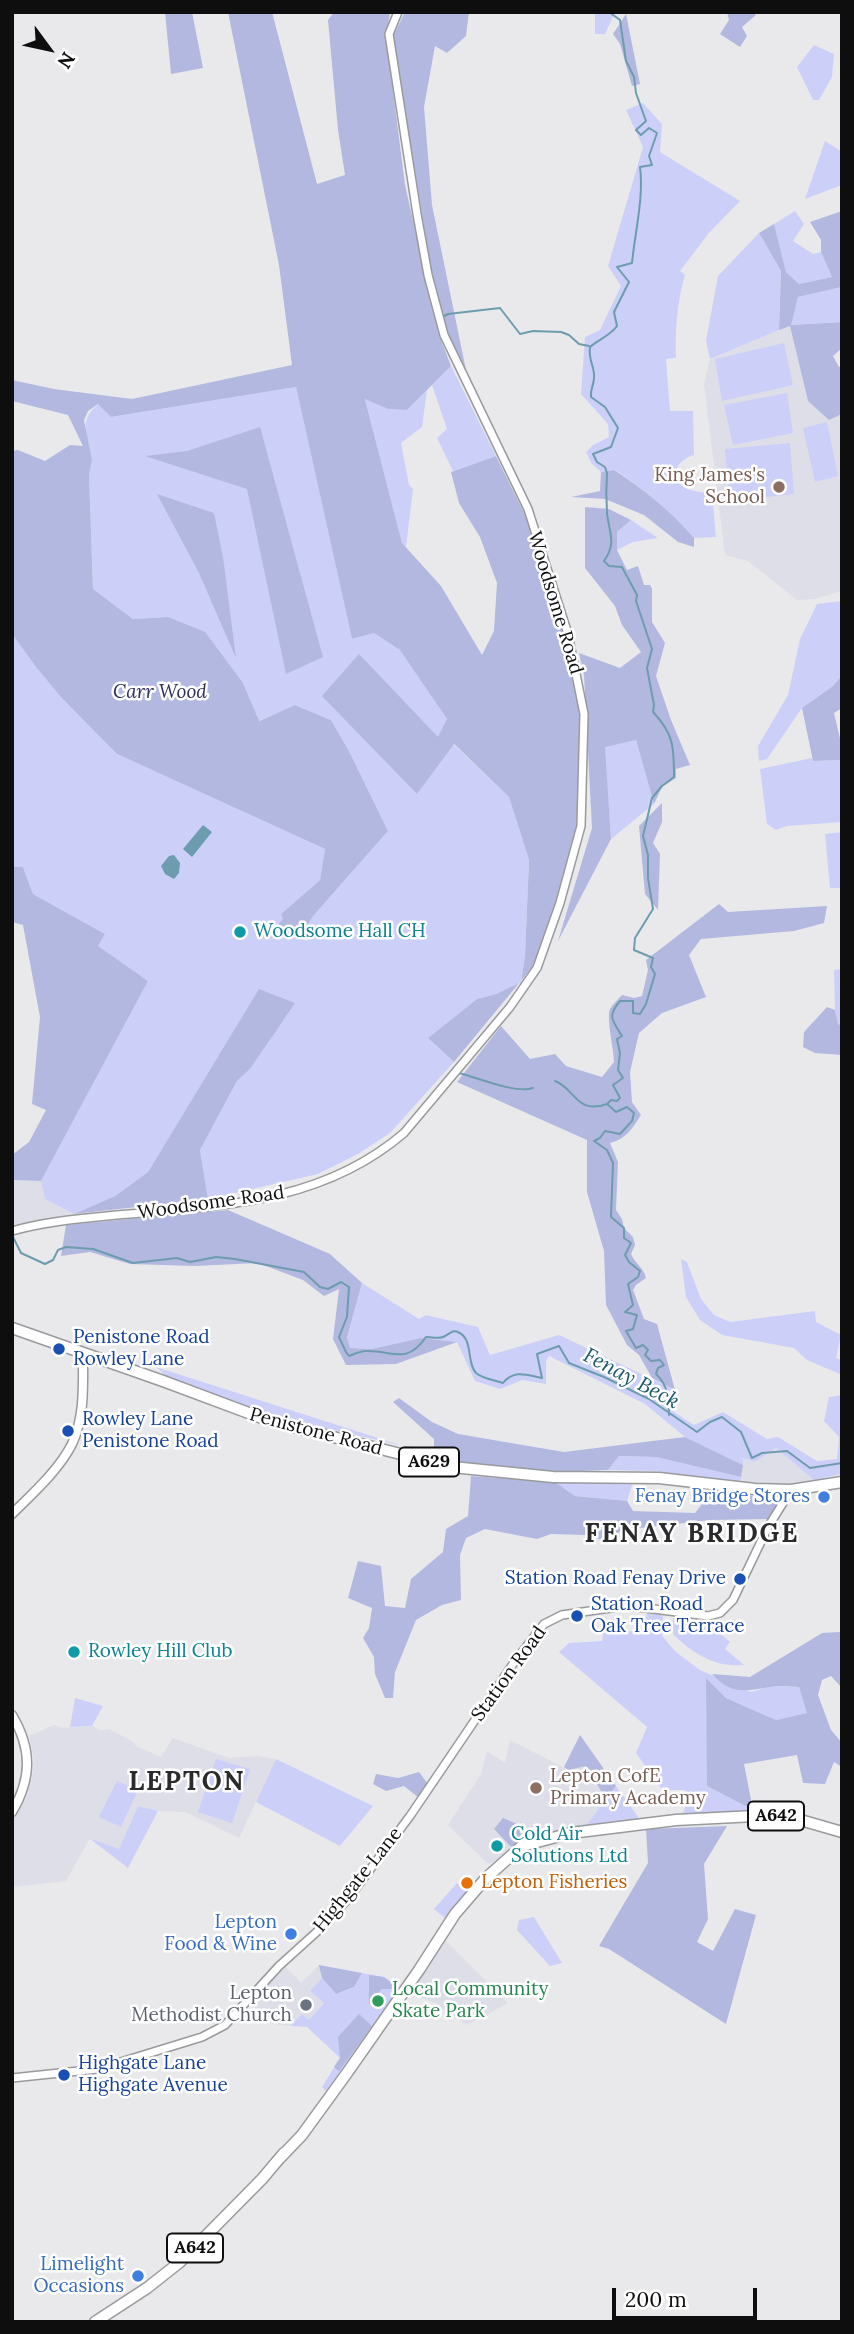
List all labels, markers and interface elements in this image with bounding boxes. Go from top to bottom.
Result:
north arrow [14,14,84,84]
text: N [53,48,81,73]
place label: King James's School [654,465,765,509]
marker: King James's School [771,479,787,495]
street label: Woodsome Road [522,529,588,677]
park label: Carr Wood [113,682,207,704]
place label: Woodsome Hall CH [254,921,426,943]
marker: Woodsome Hall CH [232,924,248,940]
street label: Woodsome Road [136,1181,286,1225]
place label: Penistone Road Rowley Lane [73,1327,210,1371]
marker: Penistone Road Rowley Lane [51,1341,67,1357]
water label: Fenay Beck [579,1343,683,1415]
street label: Penistone Road [247,1403,385,1461]
place label: Rowley Lane Penistone Road [82,1409,219,1453]
marker: Rowley Lane Penistone Road [60,1423,76,1439]
road number: A629 [399,1448,459,1476]
place label: Fenay Bridge Stores [635,1486,810,1508]
marker: Fenay Bridge Stores [816,1489,832,1505]
district label: FENAY BRIDGE [586,1519,798,1551]
place label: Station Road Fenay Drive [505,1568,726,1590]
marker: Station Road Fenay Drive [732,1571,748,1587]
place label: Station Road Oak Tree Terrace [591,1594,745,1638]
marker: Station Road Oak Tree Terrace [569,1608,585,1624]
street label: Station Road [467,1622,551,1726]
place label: Rowley Hill Club [88,1641,233,1663]
marker: Rowley Hill Club [66,1644,82,1660]
place label: Lepton CofE Primary Academy [550,1766,706,1810]
district label: LEPTON [129,1767,245,1799]
marker: Lepton CofE Primary Academy [528,1780,544,1796]
road number: A642 [748,1802,804,1830]
street label: Highgate Lane [309,1823,407,1937]
place label: Cold Air Solutions Ltd [511,1824,628,1868]
marker: Cold Air Solutions Ltd [489,1838,505,1854]
place label: Lepton Fisheries [481,1872,627,1894]
marker: Lepton Fisheries [459,1875,475,1891]
place label: Lepton Food & Wine [164,1912,277,1956]
marker: Lepton Food & Wine [283,1926,299,1942]
place label: Local Community Skate Park [392,1979,548,2023]
place label: Lepton Methodist Church [131,1983,292,2027]
marker: Local Community Skate Park [370,1993,386,2009]
marker: Lepton Methodist Church [298,1997,314,2013]
place label: Highgate Lane Highgate Avenue [78,2053,228,2097]
marker: Highgate Lane Highgate Avenue [56,2067,72,2083]
road number: A642 [167,2234,223,2262]
place label: Limelight Occasions [34,2254,124,2298]
marker: Limelight Occasions [130,2268,146,2284]
scale bar [616,2274,761,2318]
text: 200 m [625,2286,687,2313]

